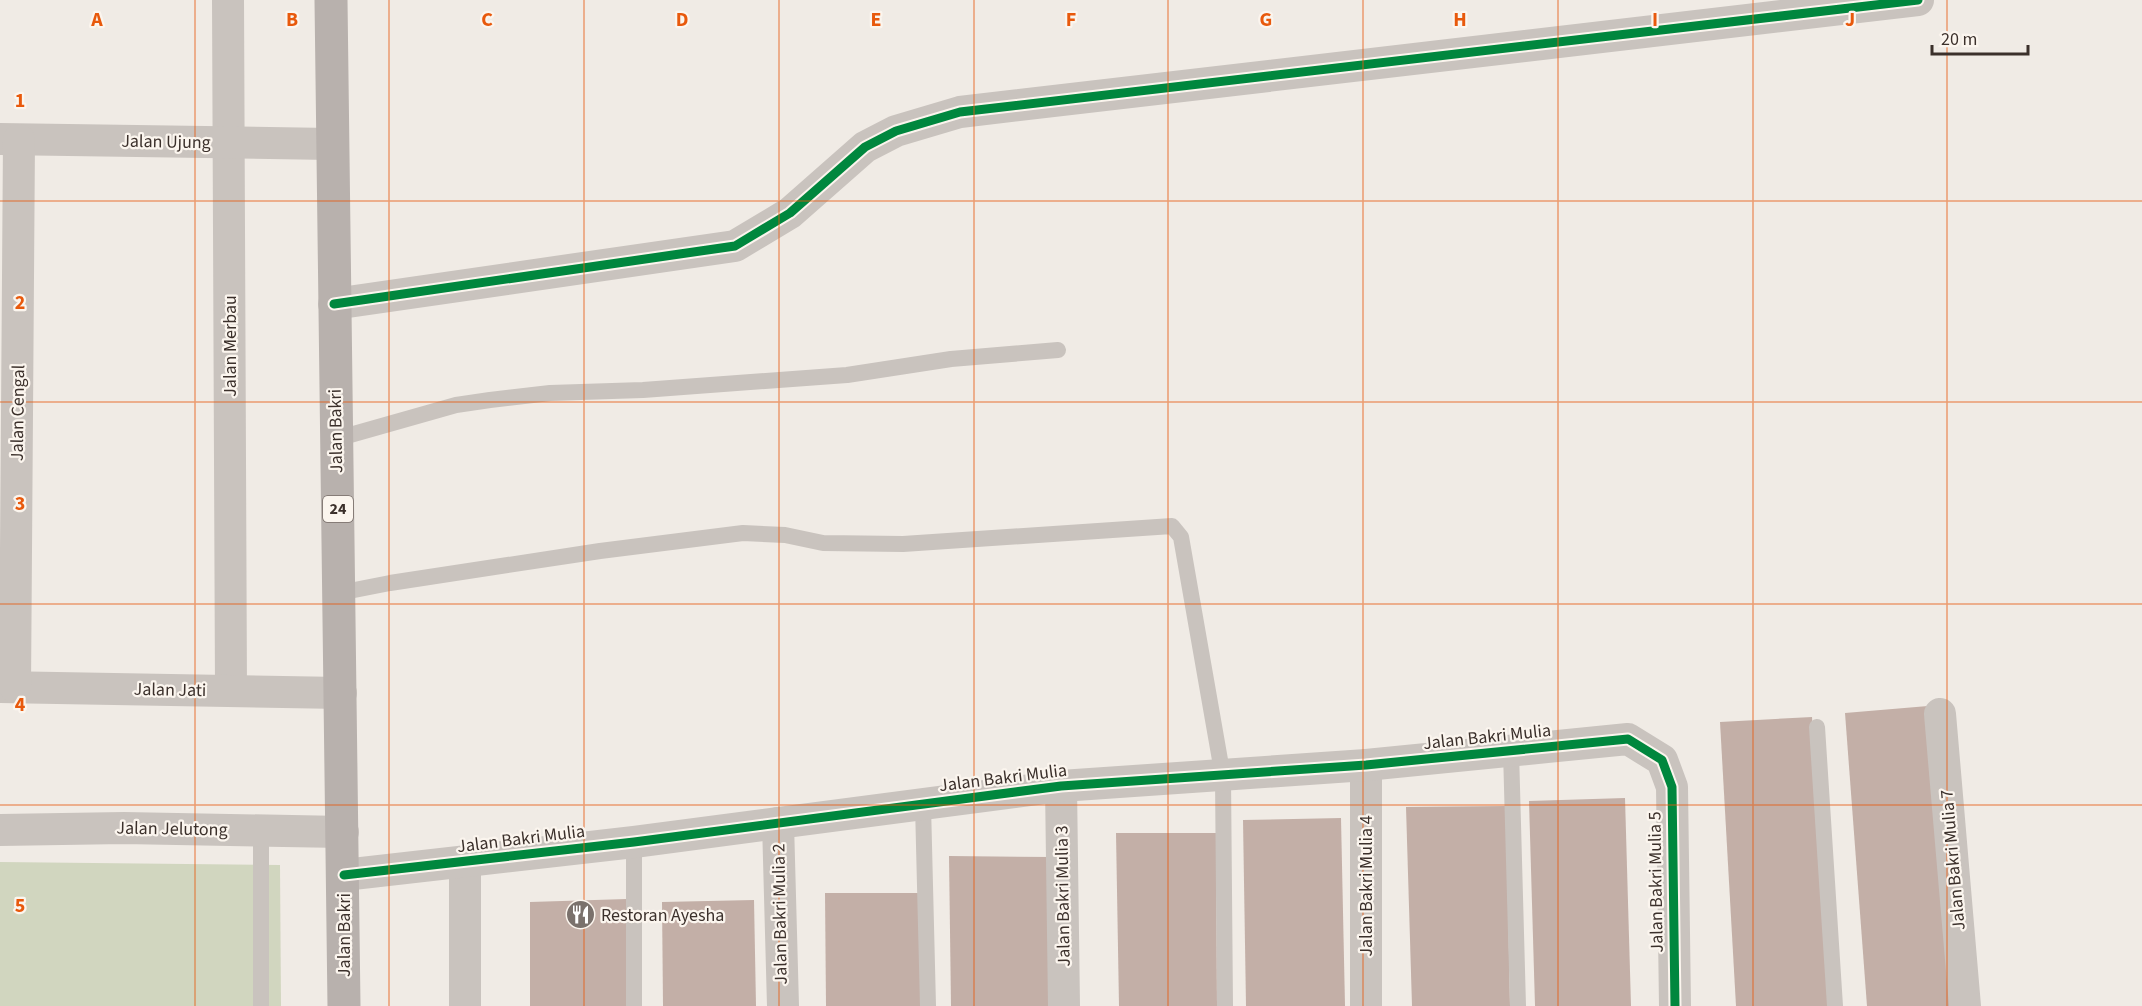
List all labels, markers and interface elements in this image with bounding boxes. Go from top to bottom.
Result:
text: A [90,6,103,34]
text: B [286,6,298,34]
text: C [481,6,493,34]
text: D [676,6,688,34]
text: E [871,6,881,34]
text: F [1066,6,1076,34]
text: G [1260,6,1272,34]
text: H [1453,6,1467,34]
text: I [1652,6,1658,34]
text: J [1845,6,1855,34]
scale bar [1932,18,2028,56]
text: 20 m [1941,27,1977,52]
text: 1 [15,87,25,115]
street label: Jalan Ujung [121,129,211,155]
text: 2 [15,289,25,317]
street label: Jalan Merbau [218,295,243,397]
street label: Jalan Cengal [5,365,31,461]
street label: Jalan Bakri [323,389,349,473]
text: 3 [15,490,25,518]
road number: 24 [323,496,353,522]
street label: Jalan Jati [133,677,207,703]
text: 4 [15,691,26,719]
street label: Jalan Bakri Mulia [1422,718,1552,756]
street label: Jalan Bakri Mulia [938,758,1068,798]
street label: Jalan Bakri Mulia 7 [1934,789,1972,931]
street label: Jalan Bakri Mulia 5 [1642,811,1670,953]
street label: Jalan Bakri Mulia 4 [1354,815,1379,957]
street label: Jalan Jelutong [116,816,228,842]
street label: Jalan Bakri Mulia [456,819,586,859]
street label: Jalan Bakri Mulia 3 [1049,825,1077,967]
street label: Jalan Bakri Mulia 2 [766,843,794,985]
text: 5 [15,892,25,920]
street label: Jalan Bakri [332,893,357,977]
restaurant icon: Restoran Ayesha [564,899,596,931]
place label: Restoran Ayesha [601,903,724,928]

